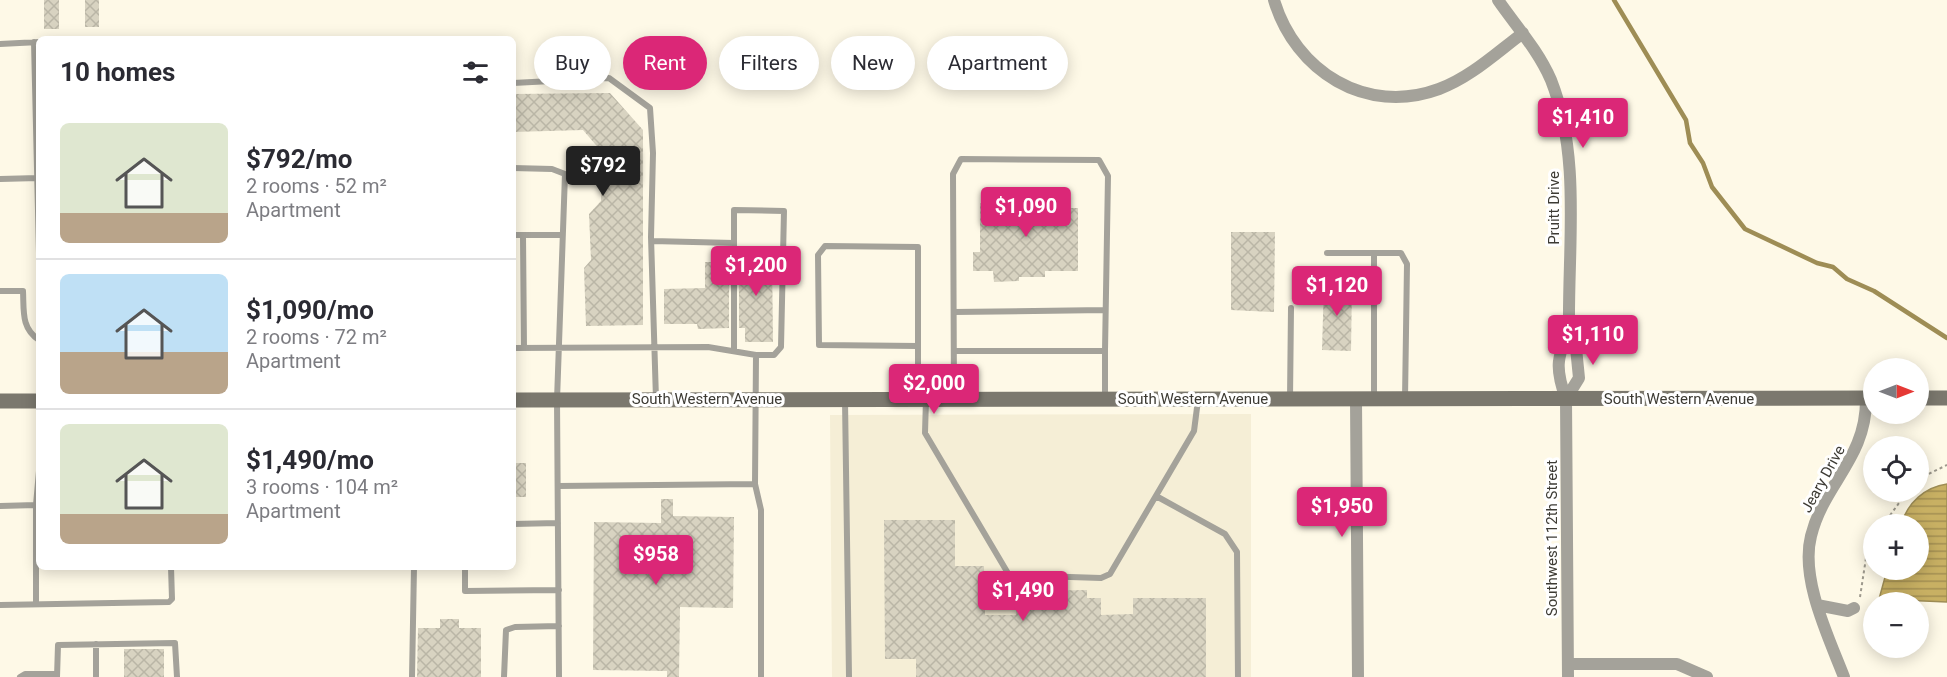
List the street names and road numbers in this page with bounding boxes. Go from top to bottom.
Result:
street label: Pruitt Drive [1545,171,1563,245]
street label: South Western Avenue [632,390,782,408]
street label: South Western Avenue [1118,390,1268,408]
street label: South Western Avenue [1604,390,1754,408]
street label: Jeary Drive [1797,442,1849,516]
street label: Southwest 112th Street [1543,460,1561,616]

